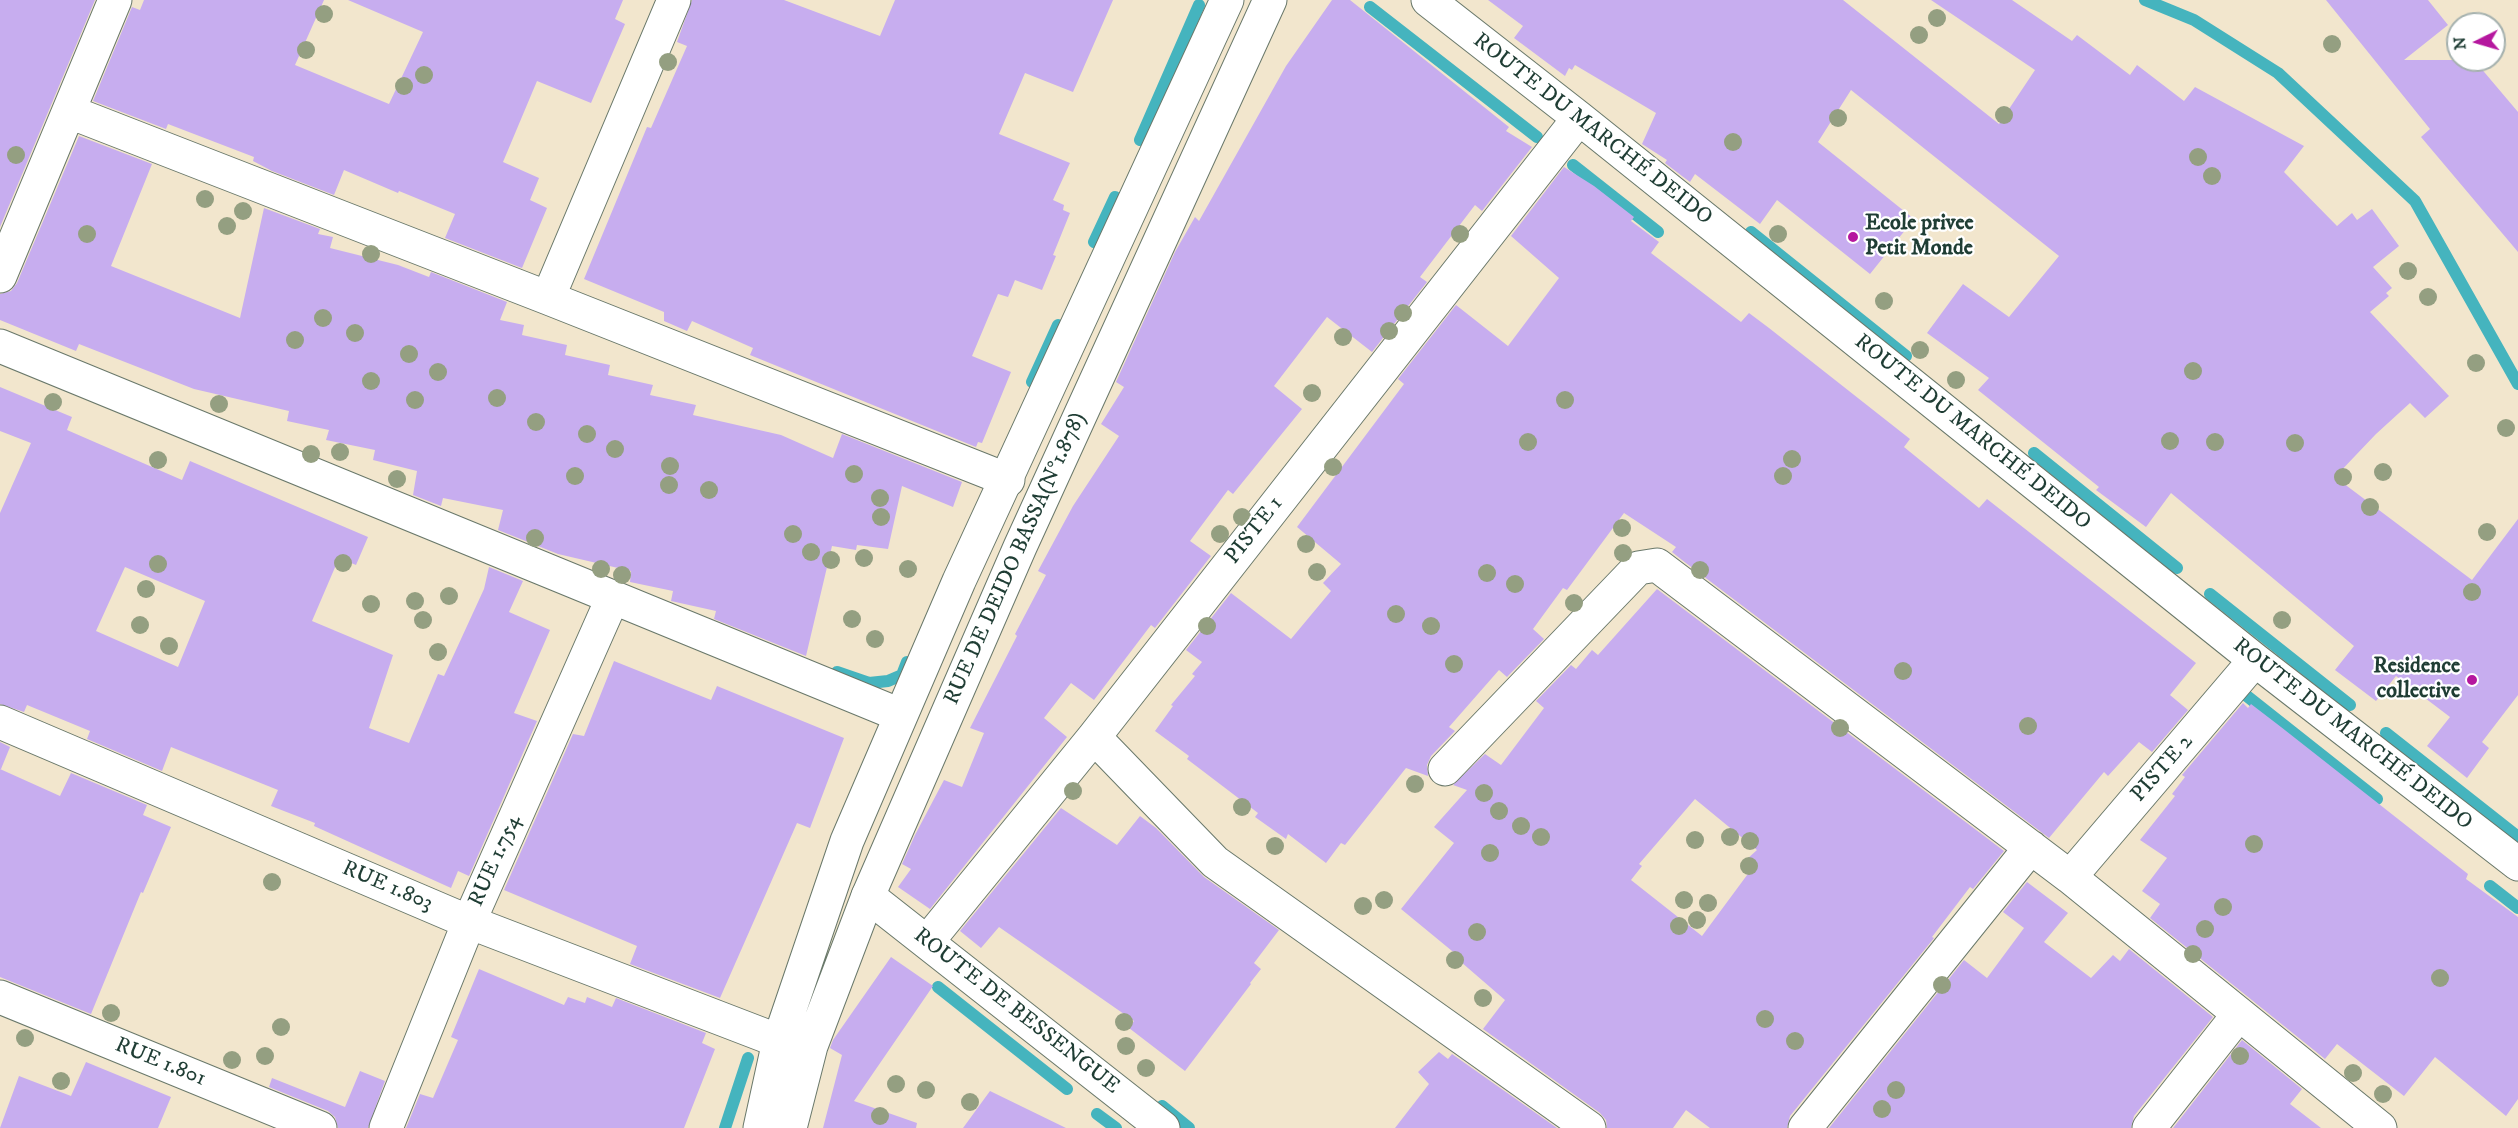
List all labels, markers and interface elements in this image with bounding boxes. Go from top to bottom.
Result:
north arrow [2446,12,2506,72]
street label: ROUTE DU MARCHÉ DEIDO [1467,28,1717,232]
text: N [2450,36,2471,51]
place label: Ecole privee Petit Monde [1865,211,1974,262]
marker: Ecole privee Petit Monde [1846,230,1860,244]
street label: ROUTE DU MARCHÉ DEIDO [1848,329,2096,537]
street label: RUE DE DEIDO BASSA(N°1.878) [939,409,1093,709]
street label: PISTE 1 [1220,492,1290,570]
street label: ROUTE DU MARCHÉ DEIDO [2227,633,2477,837]
place label: Residence collective [2373,654,2460,706]
marker: Residence collective [2465,673,2479,687]
street label: PISTE 2 [2126,730,2200,808]
street label: RUE 1.754 [464,811,528,911]
street label: RUE 1.803 [338,856,436,918]
street label: ROUTE DE BESSENGUE [908,923,1124,1101]
street label: RUE 1.801 [111,1033,209,1093]

